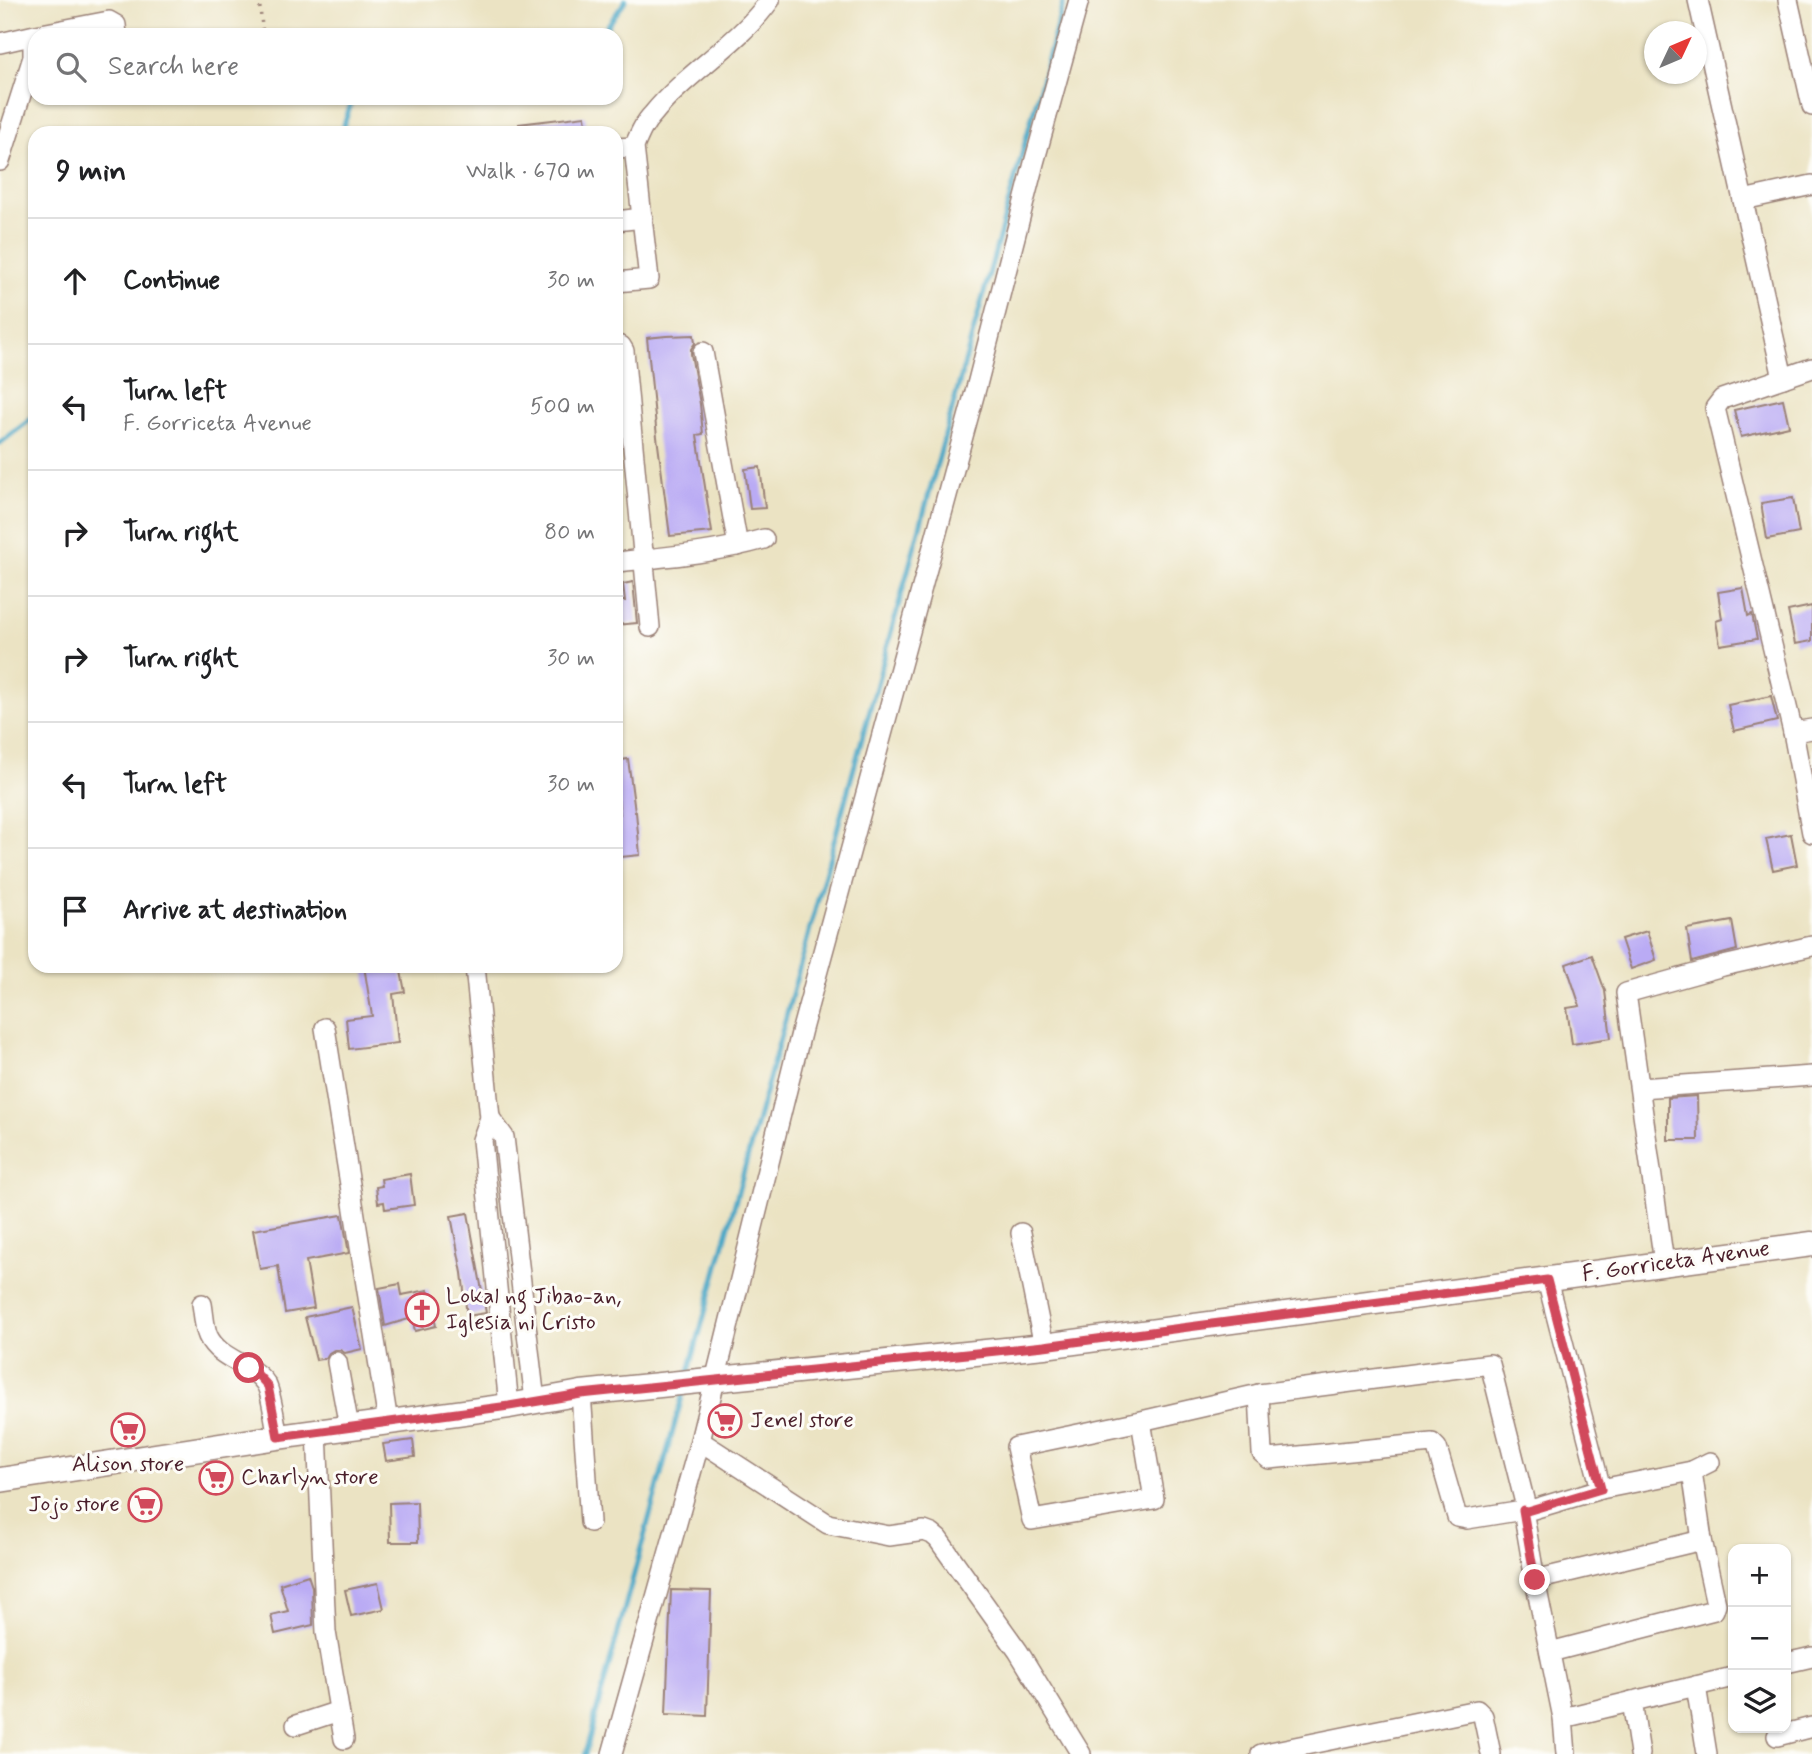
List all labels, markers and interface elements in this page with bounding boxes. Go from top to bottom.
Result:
north arrow [1644,21,1707,84]
search box [28,28,623,105]
icon: search [52,48,90,86]
text: Search here [108,50,239,84]
text: 9 min [56,152,126,191]
text: Walk · 670 m [466,157,595,187]
icon: ahead [56,262,94,300]
text: Continue [123,264,220,298]
text: 30 m [547,266,595,296]
text: Turn left [123,375,227,409]
icon: left [56,388,94,426]
text: 500 m [530,392,595,422]
text: F. Gorriceta Avenue [123,409,312,439]
icon: right [56,514,94,552]
text: Turn right [123,516,239,550]
text: 80 m [544,518,595,548]
icon: right [56,640,94,678]
text: Turn right [123,642,239,676]
text: 30 m [547,644,595,674]
icon: left [56,766,94,804]
text: Turn left [123,768,227,802]
text: 30 m [547,770,595,800]
icon: arrive [56,892,94,930]
text: Arrive at destination [123,894,347,928]
street label: F. Gorriceta Avenue [1580,1234,1772,1290]
place label: Lokal ng Jibao-an, Iglesia ni Cristo [446,1282,621,1338]
church icon: Lokal ng Jibao-an, Iglesia ni Cristo [403,1291,441,1329]
route start [233,1352,264,1383]
supermarket icon: Jenel store [706,1402,744,1440]
place label: Jenel store [750,1406,854,1436]
supermarket icon: Alison store [109,1411,147,1449]
place label: Alison store [72,1450,184,1480]
supermarket icon: Charlyn store [197,1459,235,1497]
place label: Charlyn store [241,1463,379,1493]
supermarket icon: Jojo store [126,1486,164,1524]
place label: Jojo store [28,1490,120,1520]
map controls [1728,1544,1791,1733]
button: + [1728,1544,1791,1607]
route end [1519,1564,1550,1595]
button: − [1728,1607,1791,1670]
button: layers [1728,1670,1791,1733]

